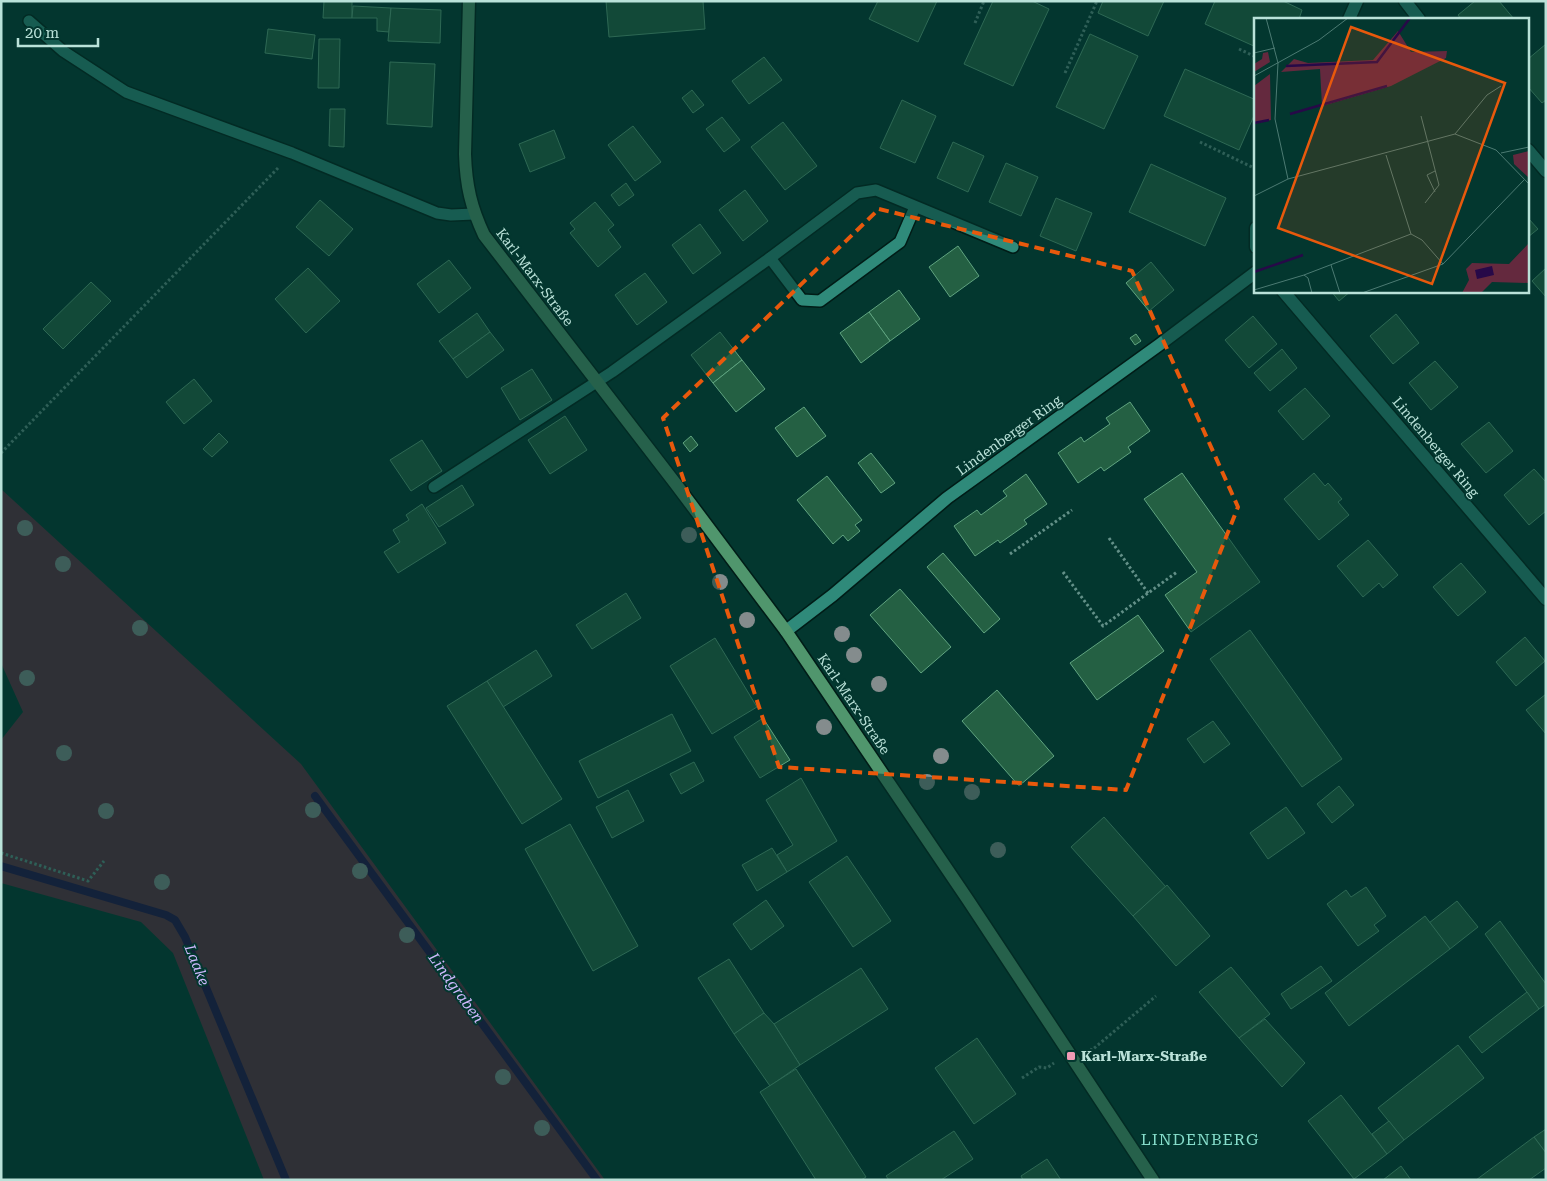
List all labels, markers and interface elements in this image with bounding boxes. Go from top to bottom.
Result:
scale bar [18,15,98,47]
inset map [1254,18,1530,292]
text: 20 m [25,24,60,42]
street label: Karl-Marx-Straße [493,225,577,329]
street label: Lindenberger Ring [953,392,1065,478]
street label: Lindenberger Ring [1389,394,1483,500]
street label: Karl-Marx-Straße [814,651,894,758]
water label: Laake [180,941,214,989]
water label: Lindgraben [424,949,488,1027]
place label: Karl-Marx-Straße [1081,1048,1207,1064]
marker: Karl-Marx-Straße [1065,1050,1077,1062]
district label: LINDENBERG [1141,1130,1259,1149]

